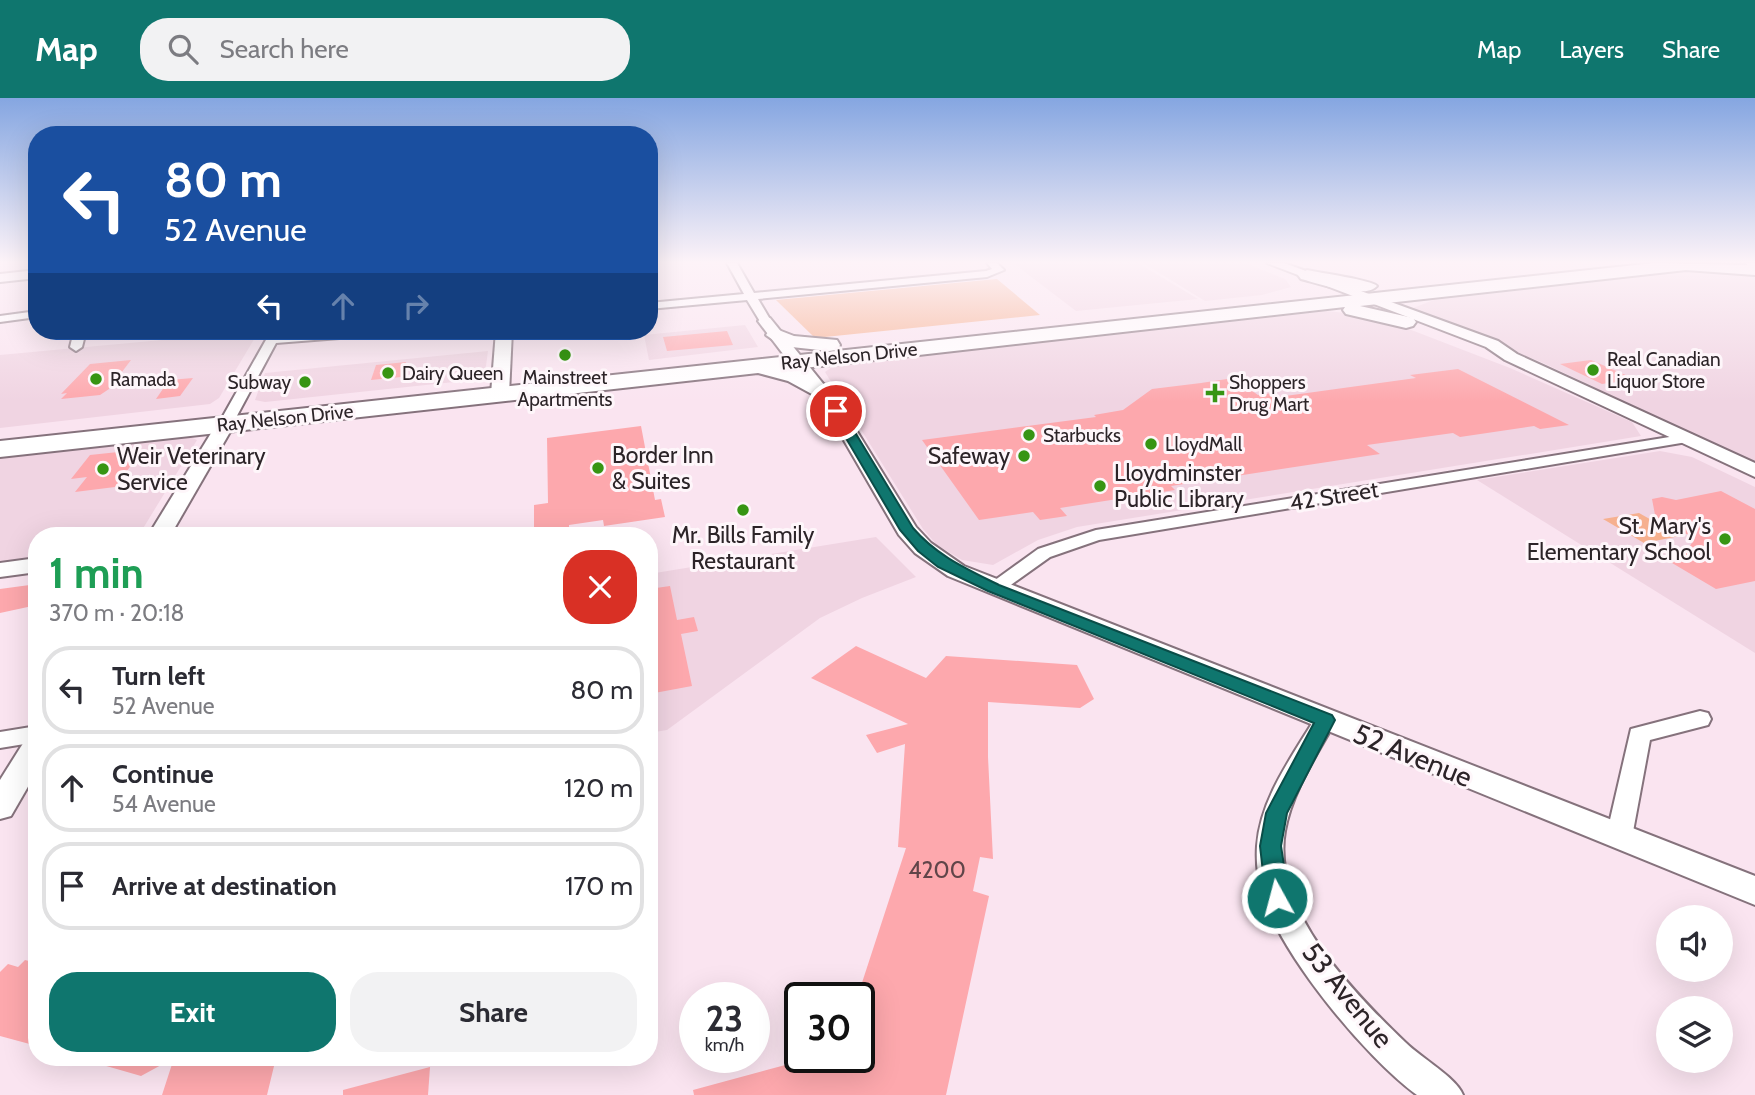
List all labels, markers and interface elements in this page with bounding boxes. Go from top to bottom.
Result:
search box [140,18,630,81]
text: Map [35,29,98,69]
icon: search [164,30,202,68]
text: Search here [220,33,349,65]
text: Map [1477,35,1521,64]
text: Layers [1559,35,1624,64]
text: Share [1662,35,1720,64]
text: 80 m [164,150,282,209]
icon: left [49,154,140,245]
text: 52 Avenue [164,210,307,249]
icon: left [251,287,289,325]
icon: ahead [324,287,362,325]
icon: right [397,287,435,325]
street label: Ray Nelson Drive [780,337,919,375]
marker: Mainstreet Apartments [557,347,573,363]
place label: Real Canadian Liquor Store [1607,348,1721,393]
place label: Dairy Queen [402,362,503,385]
marker: Real Canadian Liquor Store [1585,362,1601,378]
marker: Dairy Queen [380,365,396,381]
place label: Mainstreet Apartments [518,366,613,411]
place label: Ramada [110,368,176,391]
marker: Ramada [88,371,104,387]
place label: Subway [228,371,291,394]
place label: Shoppers Drug Mart [1229,371,1310,416]
marker: Subway [297,374,313,390]
pin [806,381,866,441]
marker: Shoppers Drug Mart [1207,385,1223,401]
icon: arrive [817,392,855,430]
street label: Ray Nelson Drive [216,399,355,437]
place label: Starbucks [1043,424,1121,447]
marker: Starbucks [1021,427,1037,443]
place label: LloydMall [1165,433,1243,456]
marker: LloydMall [1143,436,1159,452]
place label: Border Inn & Suites [612,441,714,495]
place label: Weir Veterinary Service [117,442,266,496]
place label: Safeway [928,442,1010,470]
marker: Safeway [1016,448,1032,464]
place label: Lloydminster Public Library [1114,459,1244,513]
marker: Border Inn & Suites [590,460,606,476]
marker: Weir Veterinary Service [95,461,111,477]
street label: 42 Street [1288,475,1381,517]
marker: Lloydminster Public Library [1092,478,1108,494]
marker: Mr. Bills Family Restaurant [735,502,751,518]
place label: St. Mary's Elementary School [1527,512,1712,566]
place label: Mr. Bills Family Restaurant [672,521,815,575]
marker: St. Mary's Elementary School [1717,531,1733,547]
text: 1 min [49,547,144,599]
button: close [563,550,637,624]
text: 370 m · 20:18 [49,599,184,627]
text: Turn left [112,660,205,692]
icon: left [53,671,91,709]
text: 80 m [570,674,633,706]
text: 52 Avenue [112,692,215,720]
street label: 52 Avenue [1349,716,1477,794]
text: Continue [112,758,214,790]
icon: ahead [53,769,91,807]
text: 120 m [564,772,633,804]
text: 54 Avenue [112,790,216,818]
house number: 4200 [908,856,966,884]
position arrow [1240,861,1314,935]
icon: arrive [53,867,91,905]
text: Arrive at destination [112,870,337,902]
text: 170 m [565,870,633,902]
map controls [1656,905,1733,1073]
button: sound [1656,905,1733,982]
street label: 53 Avenue [1295,936,1401,1054]
button: Exit [49,972,336,1052]
button: Share [350,972,637,1052]
speed limit sign: 30 [784,982,875,1073]
button: layers [1656,996,1733,1073]
text: 23 [706,997,743,1040]
text: km/h [705,1034,744,1056]

